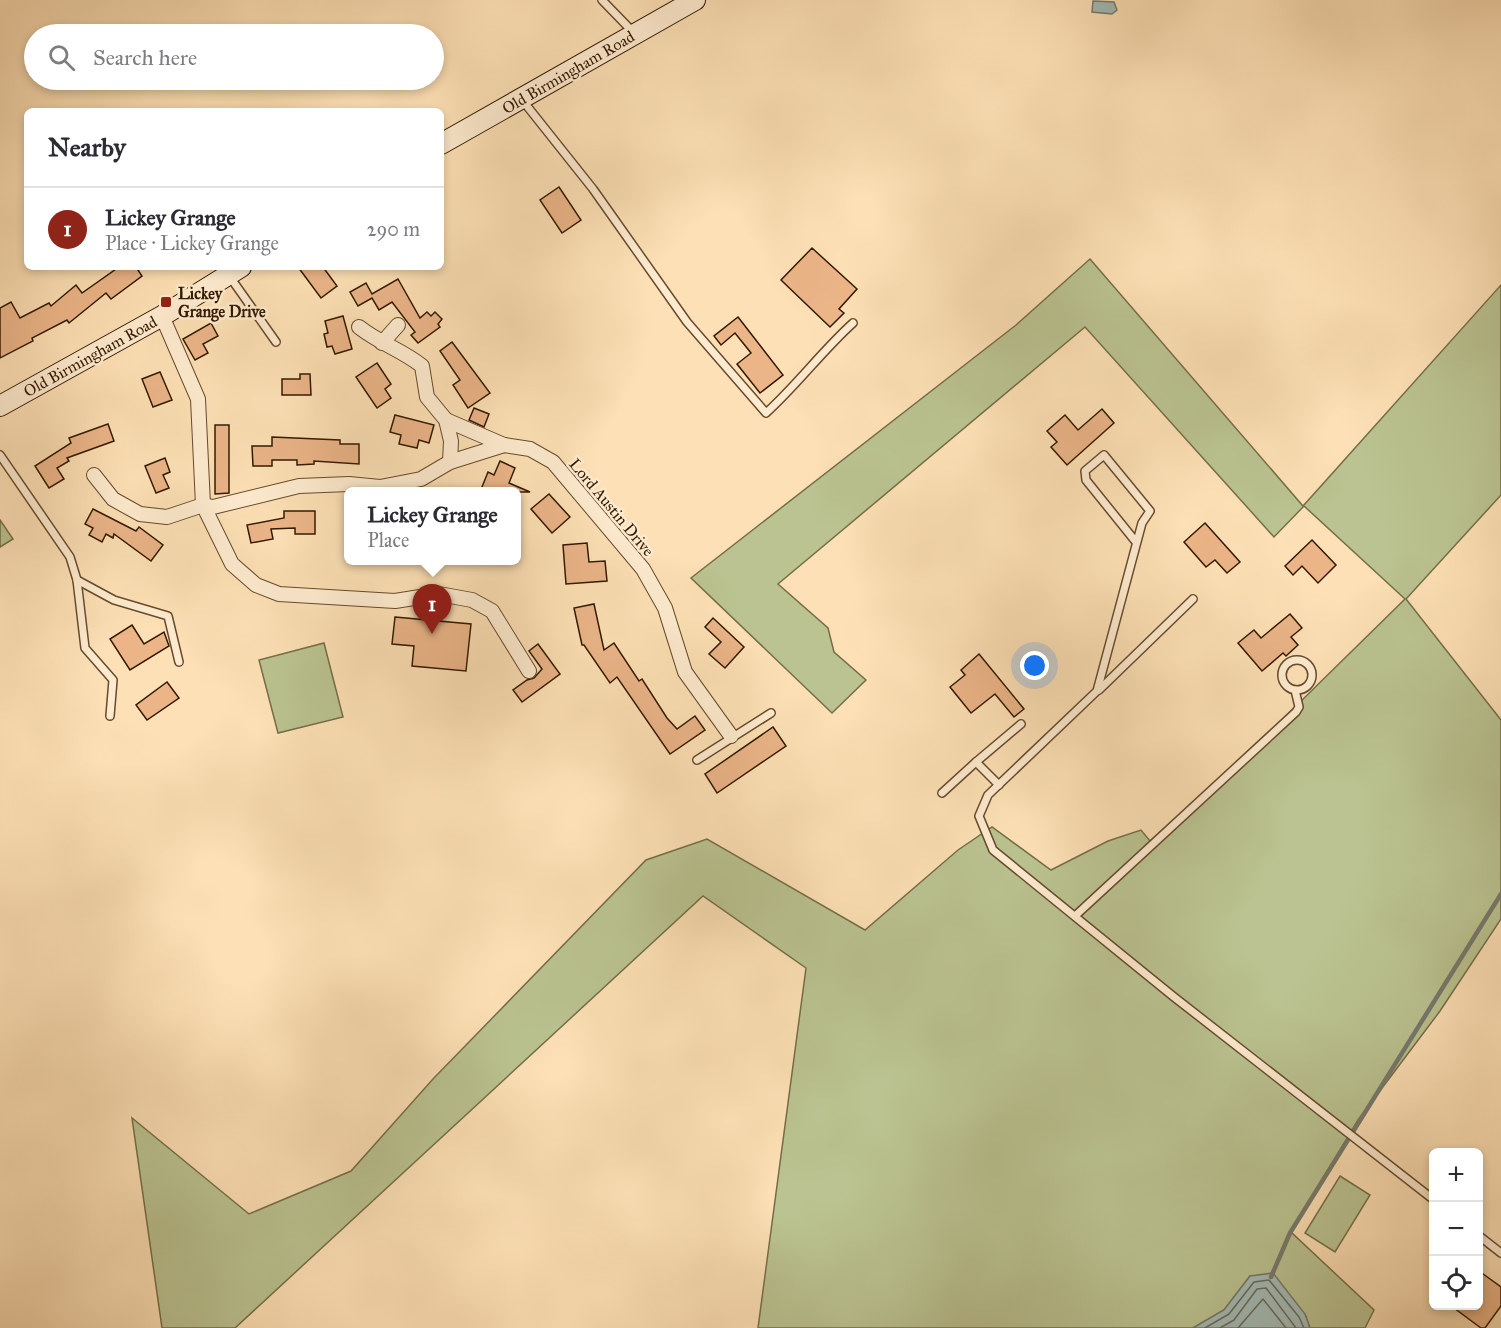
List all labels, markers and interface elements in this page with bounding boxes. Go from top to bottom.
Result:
search box [24,24,444,90]
street label: Old Birmingham Road [499,27,638,119]
icon: search [45,41,78,74]
text: Search here [93,44,197,71]
text: Nearby [48,131,126,163]
text: Lickey Grange [105,204,236,231]
text: 1 [64,217,71,241]
text: 290 m [367,217,420,241]
text: Place · Lickey Grange [105,231,279,255]
place label: Lickey Grange Drive [178,284,266,322]
marker: Lickey Grange Drive [159,295,173,309]
street label: Old Birmingham Road [20,312,161,402]
street label: Lord Austin Drive [565,455,658,560]
popup [344,487,521,565]
text: Lickey Grange [367,501,498,528]
text: Place [367,528,409,552]
pin: 1 [412,584,452,634]
your location [1020,651,1049,680]
map controls [1429,1148,1483,1310]
button: + [1429,1148,1483,1202]
button: − [1429,1202,1483,1256]
button: locate [1429,1256,1483,1310]

